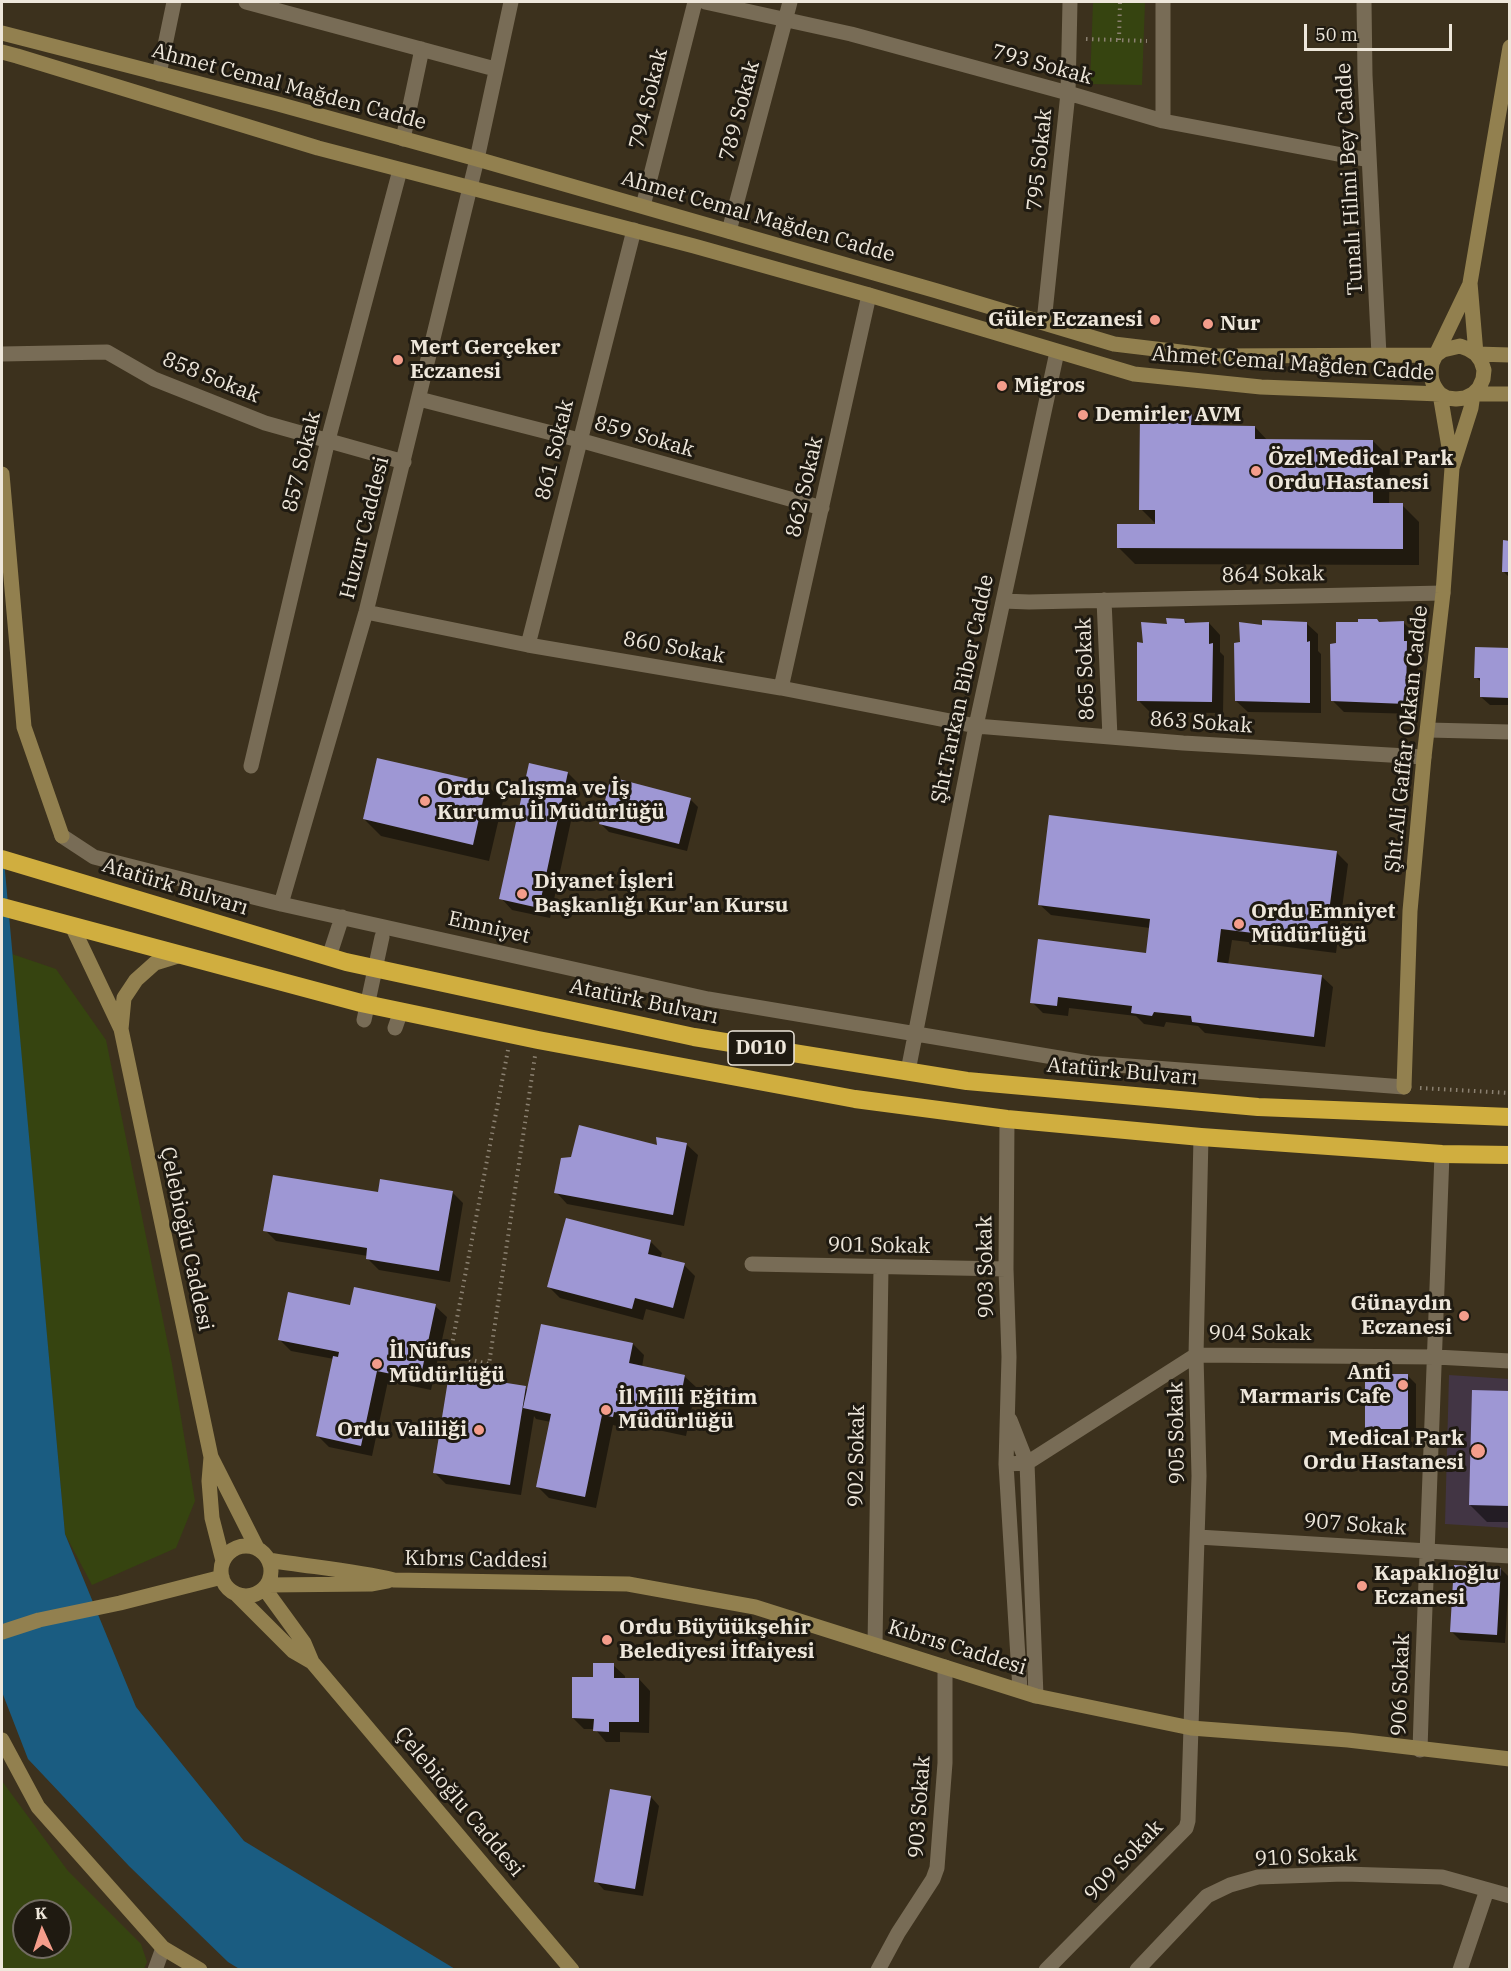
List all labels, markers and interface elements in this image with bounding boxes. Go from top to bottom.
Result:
scale bar [1307,12,1456,50]
text: 50 m [1315,23,1358,46]
street label: Ahmet Cemal Mağden Cadde [149,38,429,136]
street label: 793 Sokak [989,40,1095,90]
street label: 794 Sokak [624,46,674,152]
street label: 789 Sokak [715,58,765,164]
street label: Tunalı Hilmi Bey Cadde [1331,62,1369,296]
street label: 795 Sokak [1022,108,1058,212]
street label: Ahmet Cemal Mağden Cadde [618,166,898,268]
place label: Güler Eczanesi [988,307,1143,333]
place label: Nur [1220,311,1260,337]
marker: Güler Eczanesi [1148,313,1162,327]
marker: Nur [1201,317,1215,331]
place label: Mert Gerçeker Eczanesi [410,335,561,385]
street label: Ahmet Cemal Mağden Cadde [1151,342,1435,386]
street label: 858 Sokak [159,347,263,409]
marker: Mert Gerçeker Eczanesi [391,353,405,367]
place label: Migros [1014,373,1085,399]
marker: Migros [995,379,1009,393]
street label: 861 Sokak [530,397,580,503]
place label: Demirler AVM [1095,402,1241,428]
marker: Demirler AVM [1076,408,1090,422]
street label: 857 Sokak [277,409,327,515]
street label: 859 Sokak [591,411,697,463]
street label: 862 Sokak [781,434,829,540]
place label: Özel Medical Park Ordu Hastanesi [1268,446,1453,496]
street label: Huzur Caddesi [335,454,395,602]
marker: Özel Medical Park Ordu Hastanesi [1249,464,1263,478]
street label: 864 Sokak [1221,562,1325,588]
street label: Şht.Tarkan Biber Cadde [926,572,1000,806]
street label: Şht.Ali Gaffar Okkan Cadde [1380,604,1434,874]
street label: 865 Sokak [1072,617,1100,721]
street label: 860 Sokak [621,627,727,669]
street label: 863 Sokak [1149,707,1253,739]
place label: Ordu Çalışma ve İş Kurumu İl Müdürlüğü [437,776,665,826]
marker: Ordu Çalışma ve İş Kurumu İl Müdürlüğü [418,794,432,808]
street label: Atatürk Bulvarı [99,853,251,921]
place label: Diyanet İşleri Başkanlığı Kur'an Kursu [534,869,788,919]
marker: Diyanet İşleri Başkanlığı Kur'an Kursu [515,887,529,901]
place label: Ordu Emniyet Müdürlüğü [1251,899,1395,949]
street label: Emniyet [446,906,532,950]
marker: Ordu Emniyet Müdürlüğü [1232,917,1246,931]
street label: Atatürk Bulvarı [567,974,721,1030]
road number: D010 [728,1031,794,1065]
street label: Atatürk Bulvarı [1046,1053,1198,1091]
street label: Çelebioğlu Caddesi [154,1145,218,1333]
street label: 903 Sokak [973,1215,999,1319]
street label: 901 Sokak [827,1233,931,1259]
place label: Günaydın Eczanesi [1351,1291,1452,1341]
marker: Günaydın Eczanesi [1457,1309,1471,1323]
street label: 904 Sokak [1209,1321,1311,1347]
place label: İl Nüfus Müdürlüğü [389,1339,505,1389]
marker: İl Nüfus Müdürlüğü [370,1357,384,1371]
place label: Anti Marmaris Cafe [1239,1360,1391,1410]
marker: Anti Marmaris Cafe [1396,1378,1410,1392]
street label: 905 Sokak [1164,1381,1190,1485]
place label: İl Milli Eğitim Müdürlüğü [618,1385,758,1435]
marker: İl Milli Eğitim Müdürlüğü [599,1403,613,1417]
street label: 902 Sokak [844,1404,870,1508]
place label: Ordu Valiliği [337,1417,467,1443]
marker: Ordu Valiliği [472,1423,486,1437]
place label: Medical Park Ordu Hastanesi [1303,1426,1464,1476]
marker: Medical Park Ordu Hastanesi [1469,1442,1487,1460]
street label: 907 Sokak [1303,1509,1407,1541]
street label: Kıbrıs Caddesi [404,1546,548,1574]
place label: Kapaklıoğlu Eczanesi [1374,1561,1499,1611]
marker: Kapaklıoğlu Eczanesi [1355,1579,1369,1593]
place label: Ordu Büyüükşehir Belediyesi İtfaiyesi [619,1615,815,1665]
street label: Kıbrıs Caddesi [885,1615,1029,1681]
marker: Ordu Büyüükşehir Belediyesi İtfaiyesi [600,1633,614,1647]
street label: 906 Sokak [1387,1633,1415,1737]
street label: Çelebioğlu Caddesi [389,1722,529,1882]
street label: 903 Sokak [904,1755,936,1859]
street label: 909 Sokak [1079,1815,1169,1907]
street label: 910 Sokak [1254,1842,1358,1872]
north arrow [12,1899,72,1959]
text: K [35,1903,48,1923]

